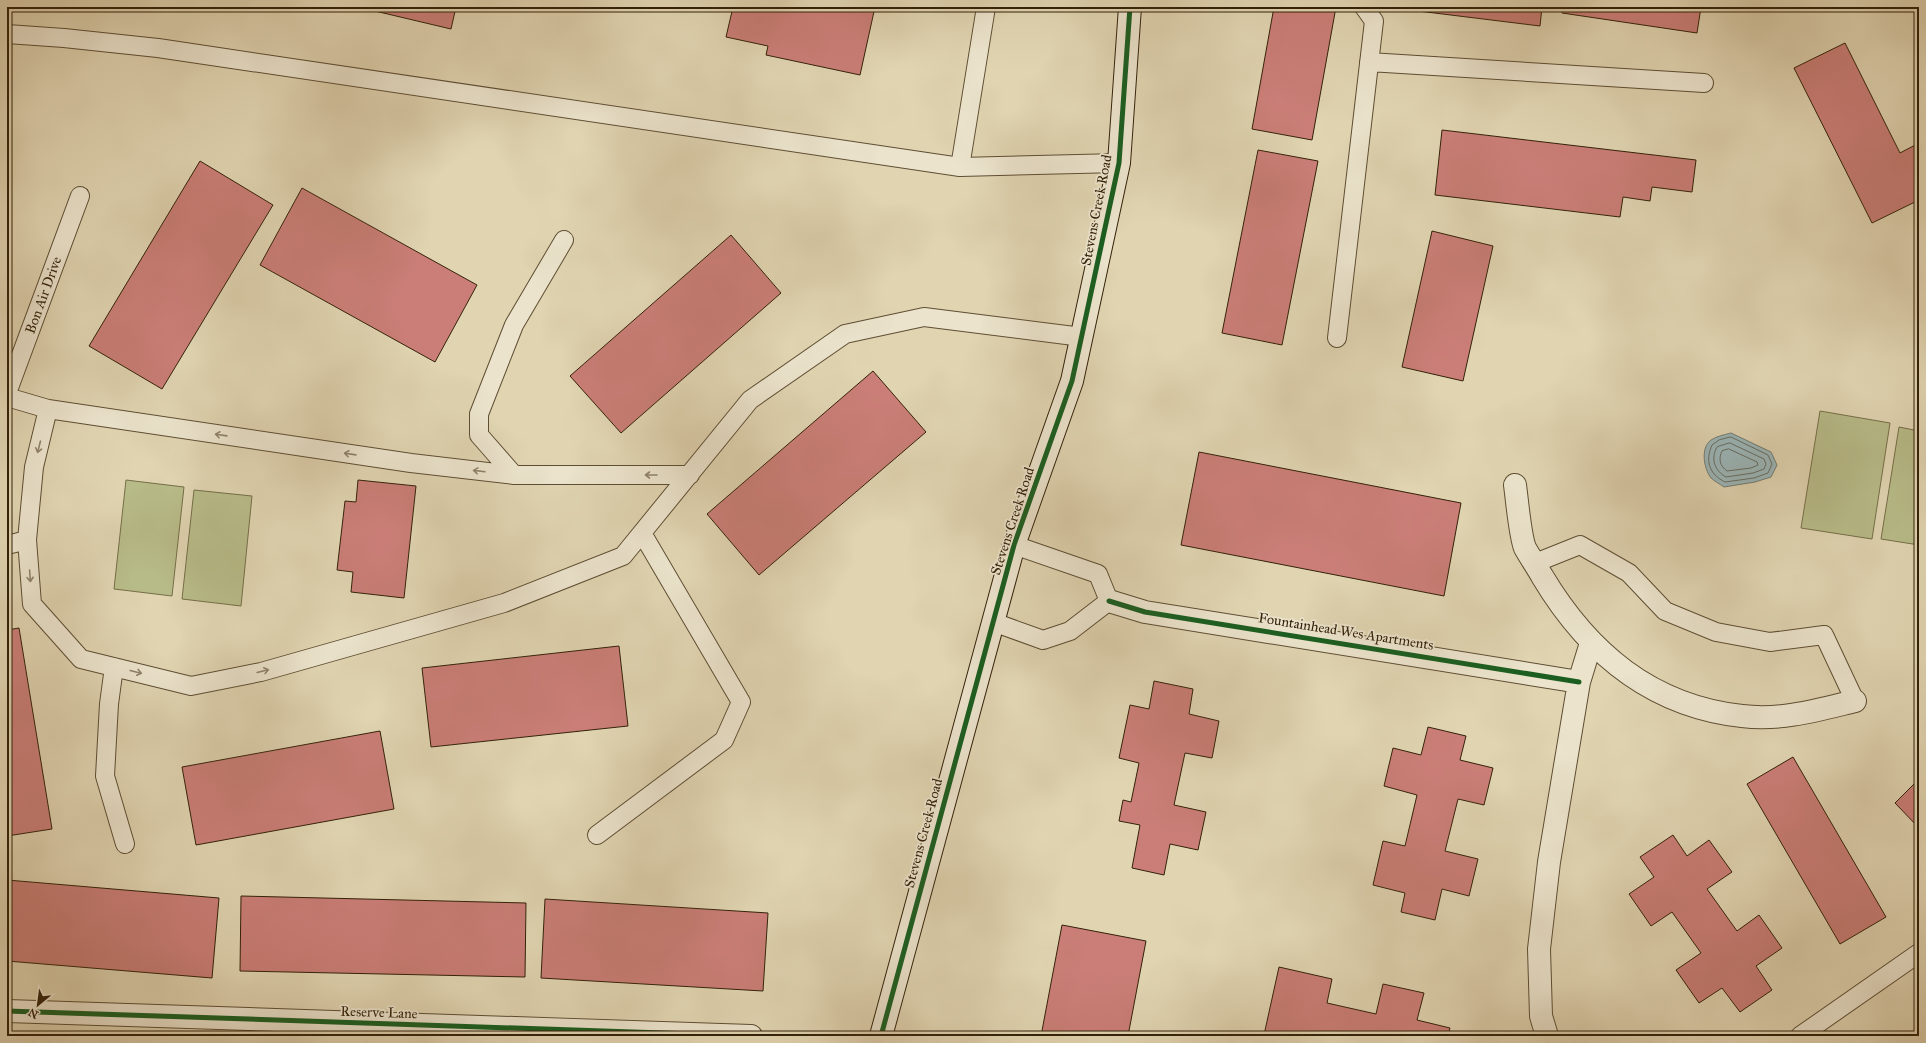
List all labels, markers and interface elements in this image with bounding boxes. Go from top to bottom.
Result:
street label: Stevens Creek Road [1077,153,1116,267]
street label: Bon Air Drive [22,254,65,336]
one-way arrow [215,431,228,439]
one-way arrow [34,440,42,453]
one-way arrow [344,450,357,458]
street label: Stevens Creek Road [987,465,1038,577]
one-way arrow [473,467,486,475]
one-way arrow [645,471,658,479]
one-way arrow [26,569,33,582]
street label: Fountainhead Wes Apartments [1257,609,1435,654]
one-way arrow [256,667,269,675]
one-way arrow [129,669,142,677]
street label: Stevens Creek Road [901,777,946,890]
north arrow [18,985,58,1025]
street label: Reserve Lane [340,1003,418,1022]
text: N [26,1005,41,1021]

